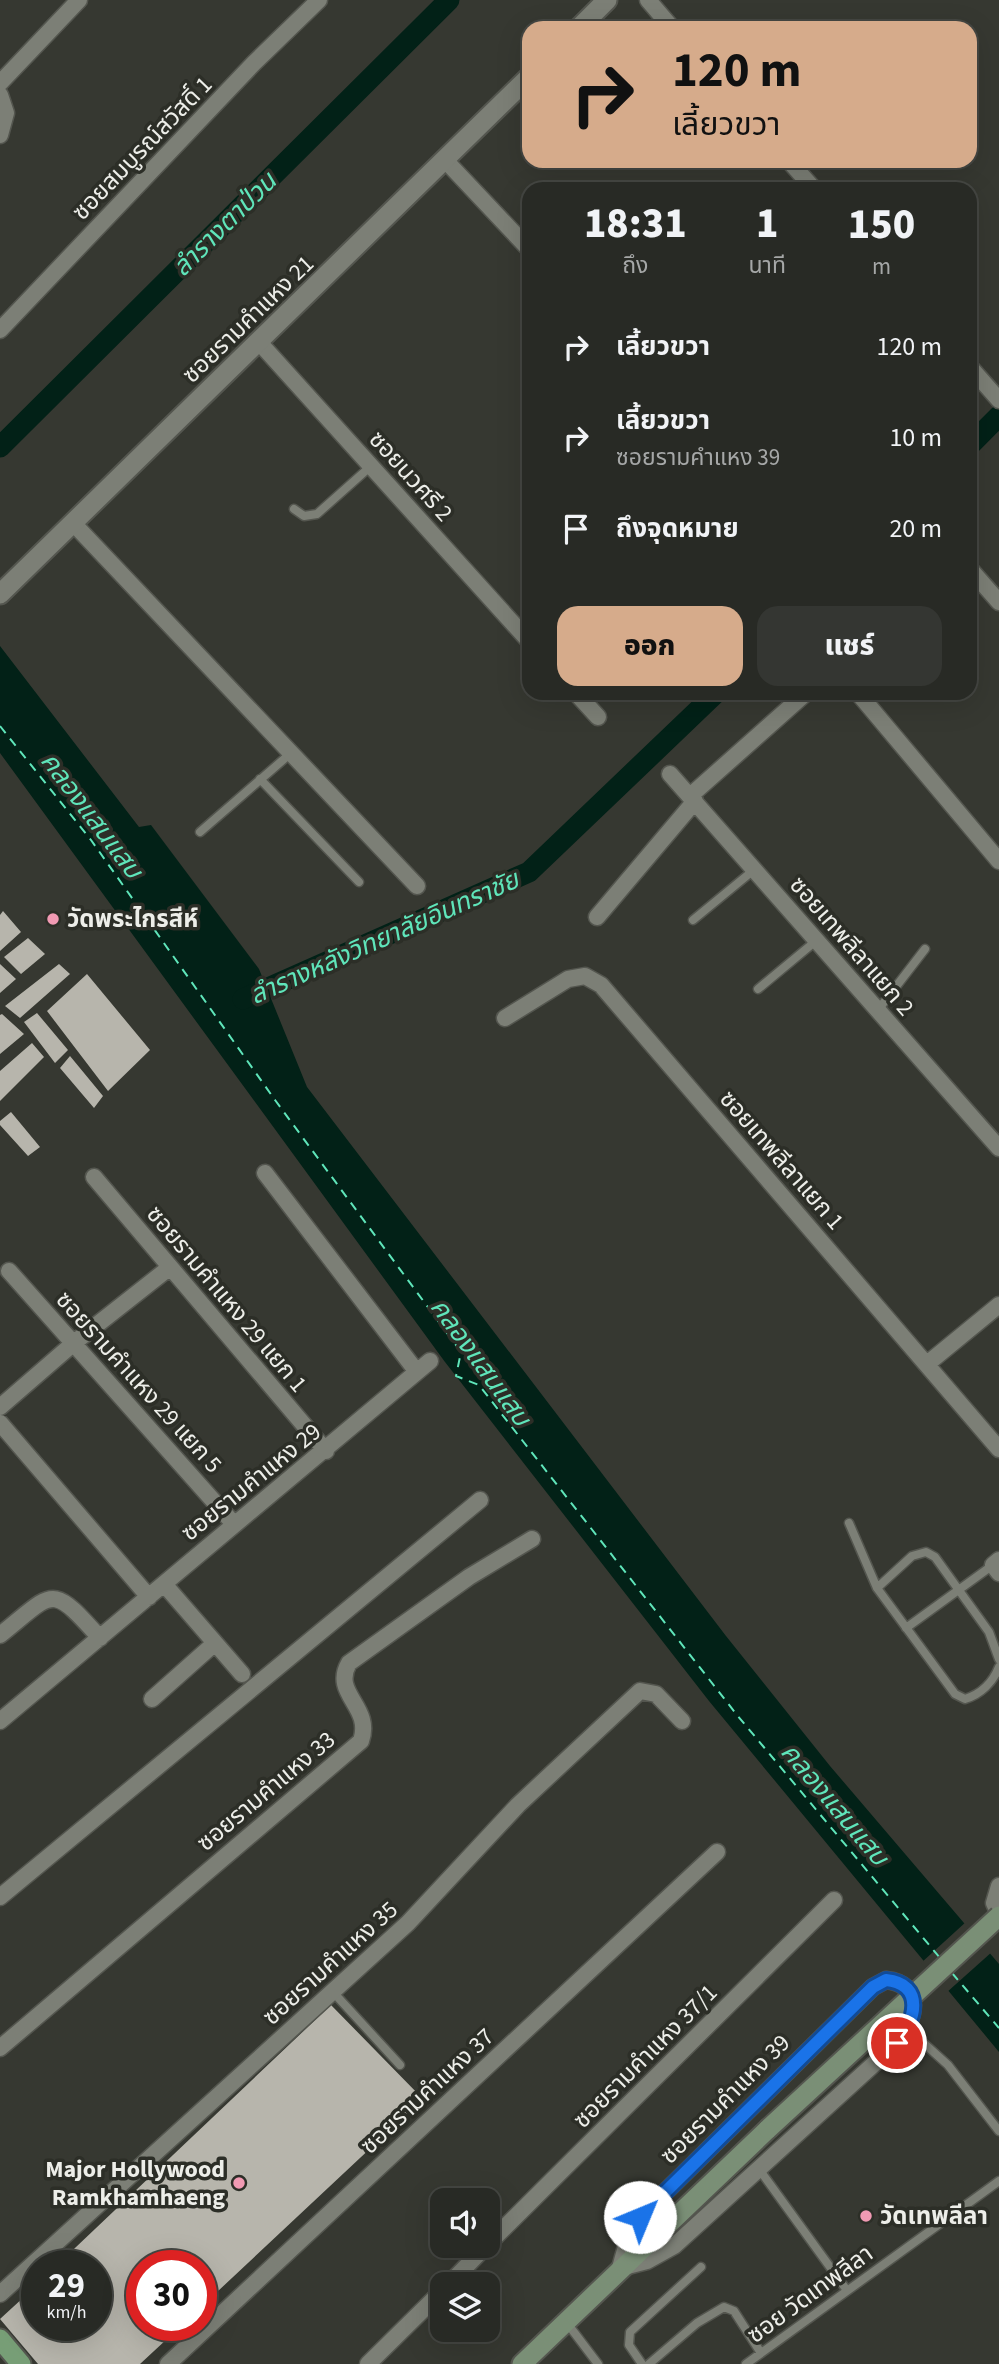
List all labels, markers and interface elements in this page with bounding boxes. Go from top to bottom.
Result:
text: 120 m [672,36,801,106]
icon: right [557,49,648,140]
street label: ซอยสมบูรณ์สวัสดิ์ 1 [64,68,220,228]
text: เลี้ยวขวา [672,102,780,148]
water label: ลำรางตาป่วน [164,162,286,285]
text: 18:31 [584,194,687,254]
text: 1 [756,194,778,254]
text: 150 [848,195,915,255]
street label: ซอยรามคำแหง 21 [175,247,322,391]
text: ถึง [622,249,648,282]
text: นาที [748,249,786,282]
text: m [872,250,891,283]
icon: right [557,328,595,366]
text: เลี้ยวขวา [616,328,710,365]
text: 120 m [876,328,942,365]
text: เลี้ยวขวา [616,402,710,439]
icon: right [557,419,595,457]
text: 10 m [889,419,942,456]
street label: ซอยนวศรี 2 [360,423,461,529]
text: ซอยรามคำแหง 39 [616,441,780,474]
icon: arrive [557,510,595,548]
text: ถึงจุดหมาย [616,510,739,547]
text: 20 m [889,510,942,547]
button: ออก [557,606,743,686]
button: แชร์ [757,606,942,686]
water label: คลองแสนแสบ [32,744,153,888]
water label: ลำรางหลังวิทยาลัยอินทราชัย [244,861,526,1014]
street label: ซอยเทพลีลาแยก 2 [781,869,922,1024]
place label: วัดพระไกรสีห์ [67,902,198,937]
marker: วัดพระไกรสีห์ [45,911,61,927]
street label: ซอยเทพลีลาแยก 1 [711,1083,852,1238]
street label: ซอยรามคำแหง 29 แยก 1 [138,1198,315,1400]
street label: ซอยรามคำแหง 29 แยก 5 [47,1284,230,1481]
water label: คลองแสนแสบ [422,1291,541,1436]
street label: ซอยรามคำแหง 29 [174,1415,329,1550]
street label: ซอยรามคำแหง 33 [189,1723,343,1860]
water label: คลองแสนแสบ [772,1735,899,1875]
street label: ซอยรามคำแหง 35 [255,1893,406,2034]
street label: ซอยรามคำแหง 37/1 [565,1976,725,2136]
pin [867,2013,927,2073]
street label: ซอยรามคำแหง 37 [353,2020,502,2163]
icon: arrive [878,2024,916,2062]
street label: ซอยรามคำแหง 39 [652,2026,798,2172]
place label: Major Hollywood Ramkhamhaeng [45,2152,225,2215]
marker: Major Hollywood Ramkhamhaeng [231,2175,247,2191]
position arrow [603,2180,677,2254]
map controls [430,2188,500,2342]
button: sound [430,2188,500,2258]
place label: วัดเทพลีลา [880,2199,988,2234]
marker: วัดเทพลีลา [858,2208,874,2224]
street label: ซอย วัดเทพลีลา [740,2237,881,2352]
speed limit sign: 30 [126,2250,217,2341]
text: 29 [48,2261,85,2311]
button: layers [430,2272,500,2342]
text: km/h [47,2300,86,2325]

